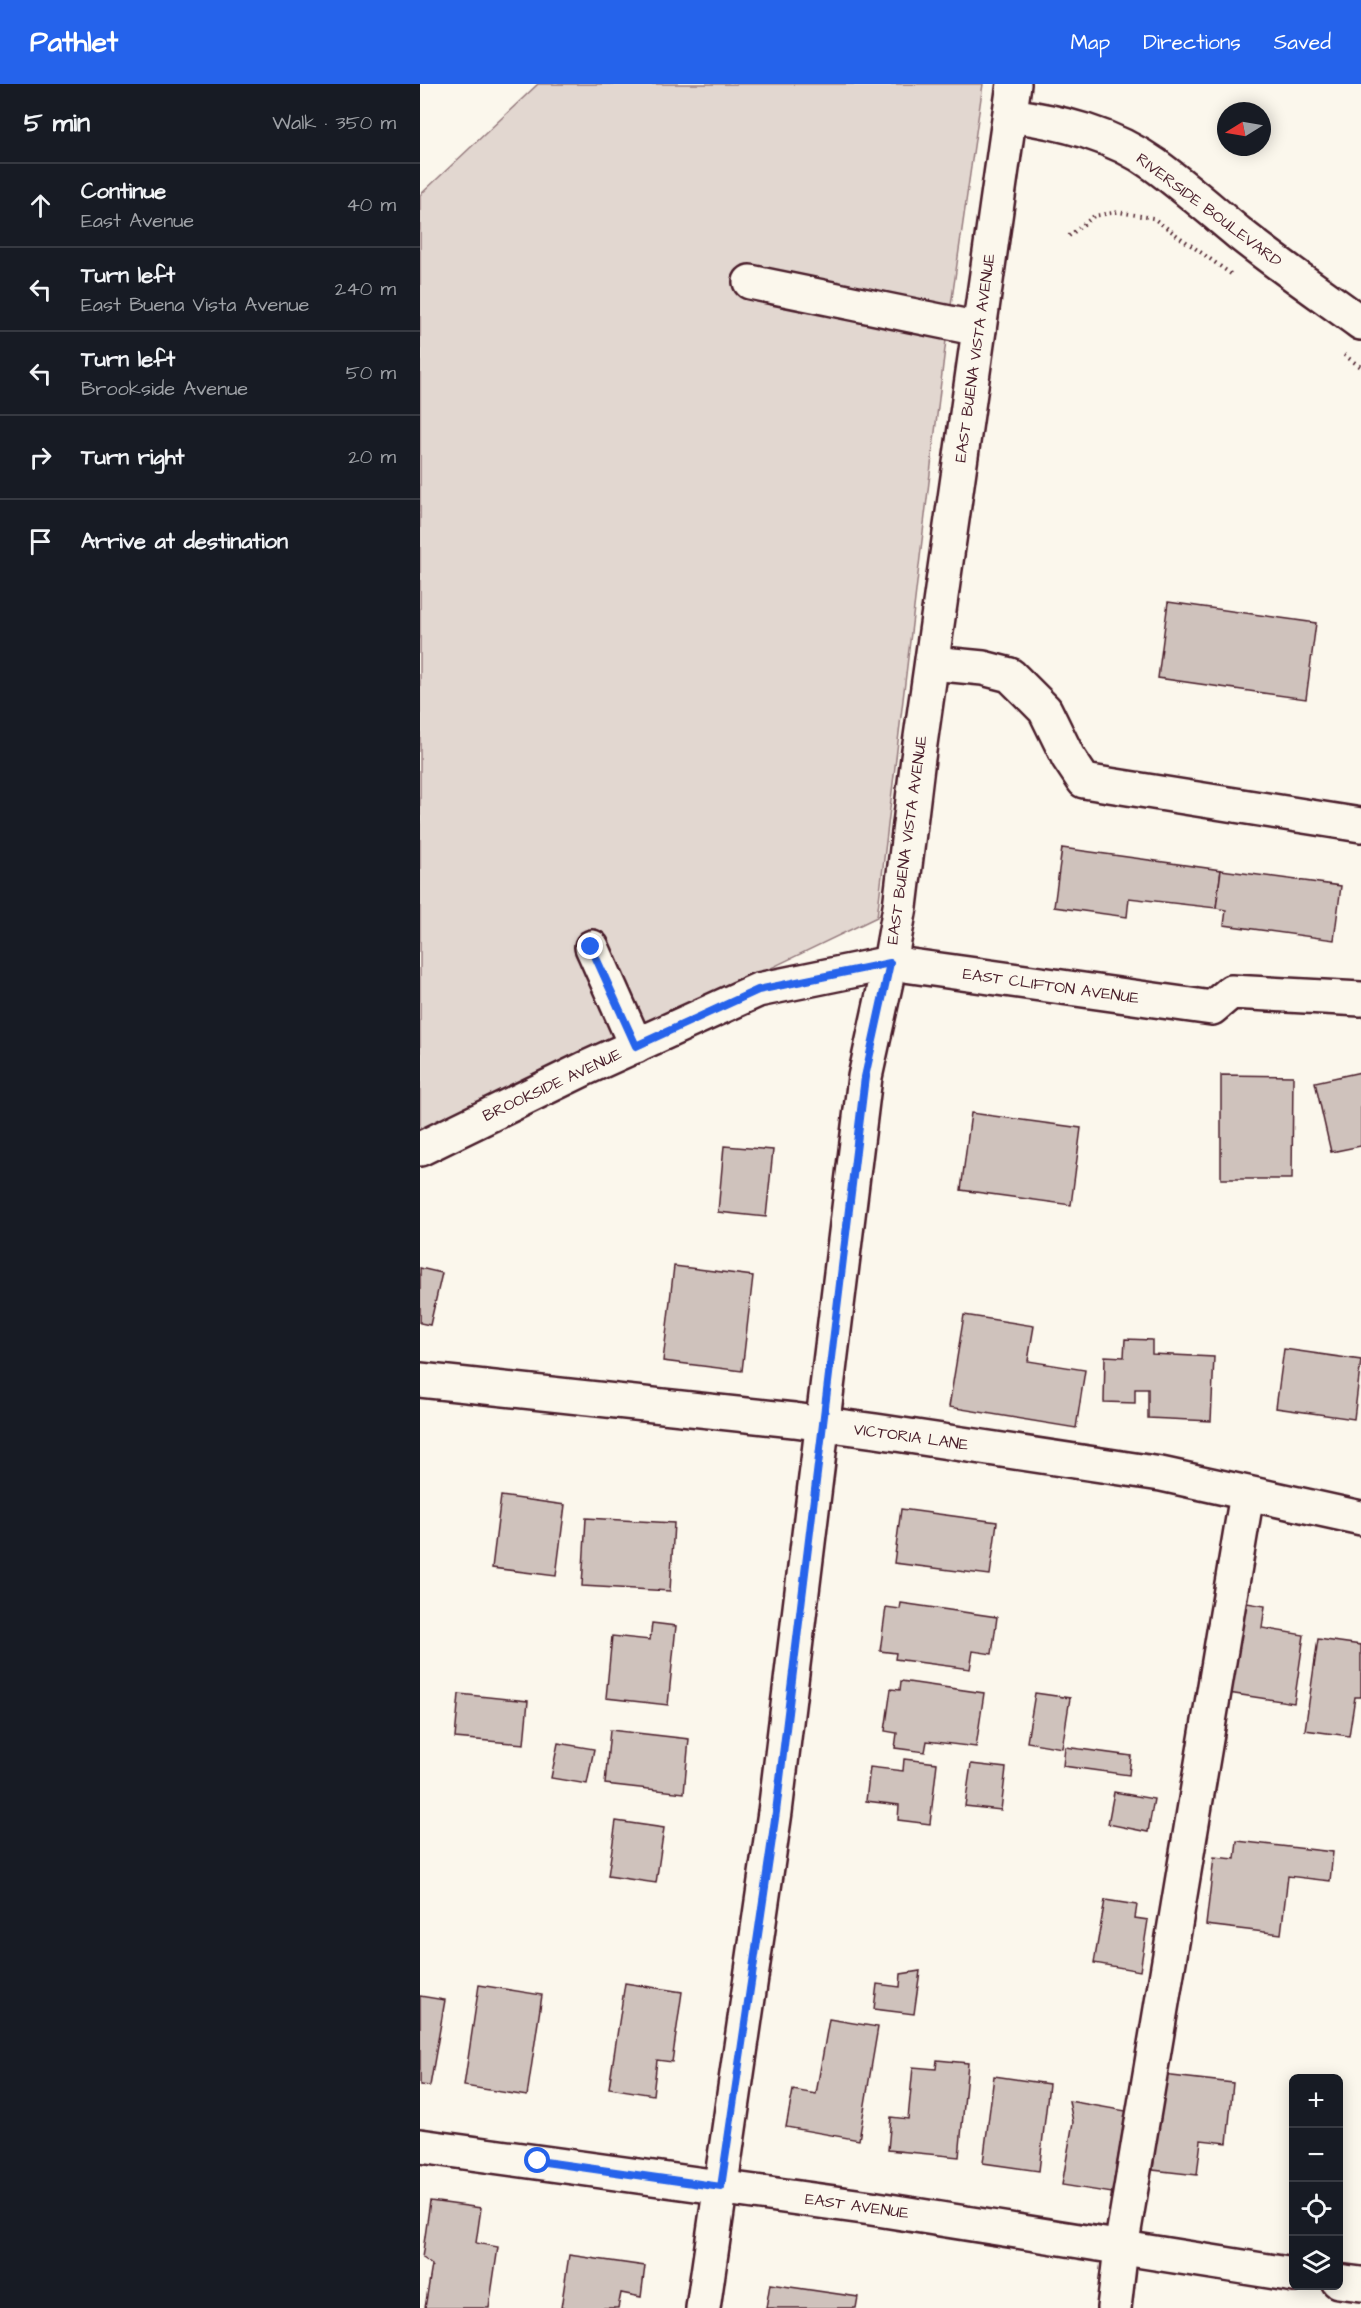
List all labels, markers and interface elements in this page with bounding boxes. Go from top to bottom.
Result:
text: Pathlet [30,23,118,62]
text: Map [1070,28,1110,57]
text: Directions [1143,28,1241,57]
text: Saved [1274,28,1331,57]
north arrow [1217,102,1271,156]
text: 5 min [24,105,90,141]
text: Walk · 350 m [272,109,396,137]
street label: RIVERSIDE BOULEVARD [1132,148,1286,272]
text: Continue [81,176,166,207]
icon: ahead [24,189,57,222]
text: 40 m [346,191,396,219]
text: East Avenue [81,207,194,235]
street label: EAST BUENA VISTA AVENUE [949,252,1001,464]
text: Turn left [81,260,175,291]
icon: left [24,273,57,306]
text: 240 m [335,275,396,303]
text: East Buena Vista Avenue [81,291,309,319]
text: Turn left [81,344,175,375]
icon: left [24,357,57,390]
text: 50 m [346,359,396,387]
text: Brookside Avenue [81,375,248,403]
icon: right [24,441,57,474]
text: Turn right [81,442,184,473]
text: 20 m [348,443,396,471]
icon: arrive [24,525,57,558]
text: Arrive at destination [81,526,288,557]
street label: EAST BUENA VISTA AVENUE [881,734,933,946]
route end [577,933,603,959]
street label: EAST CLIFTON AVENUE [962,963,1141,1009]
street label: BROOKSIDE AVENUE [479,1043,626,1127]
street label: VICTORIA LANE [852,1418,970,1456]
map controls [1289,2074,1343,2290]
button: + [1289,2074,1343,2128]
button: − [1289,2128,1343,2182]
route start [524,2147,550,2173]
button: locate [1289,2182,1343,2236]
street label: EAST AVENUE [804,2188,911,2224]
button: layers [1289,2236,1343,2290]

